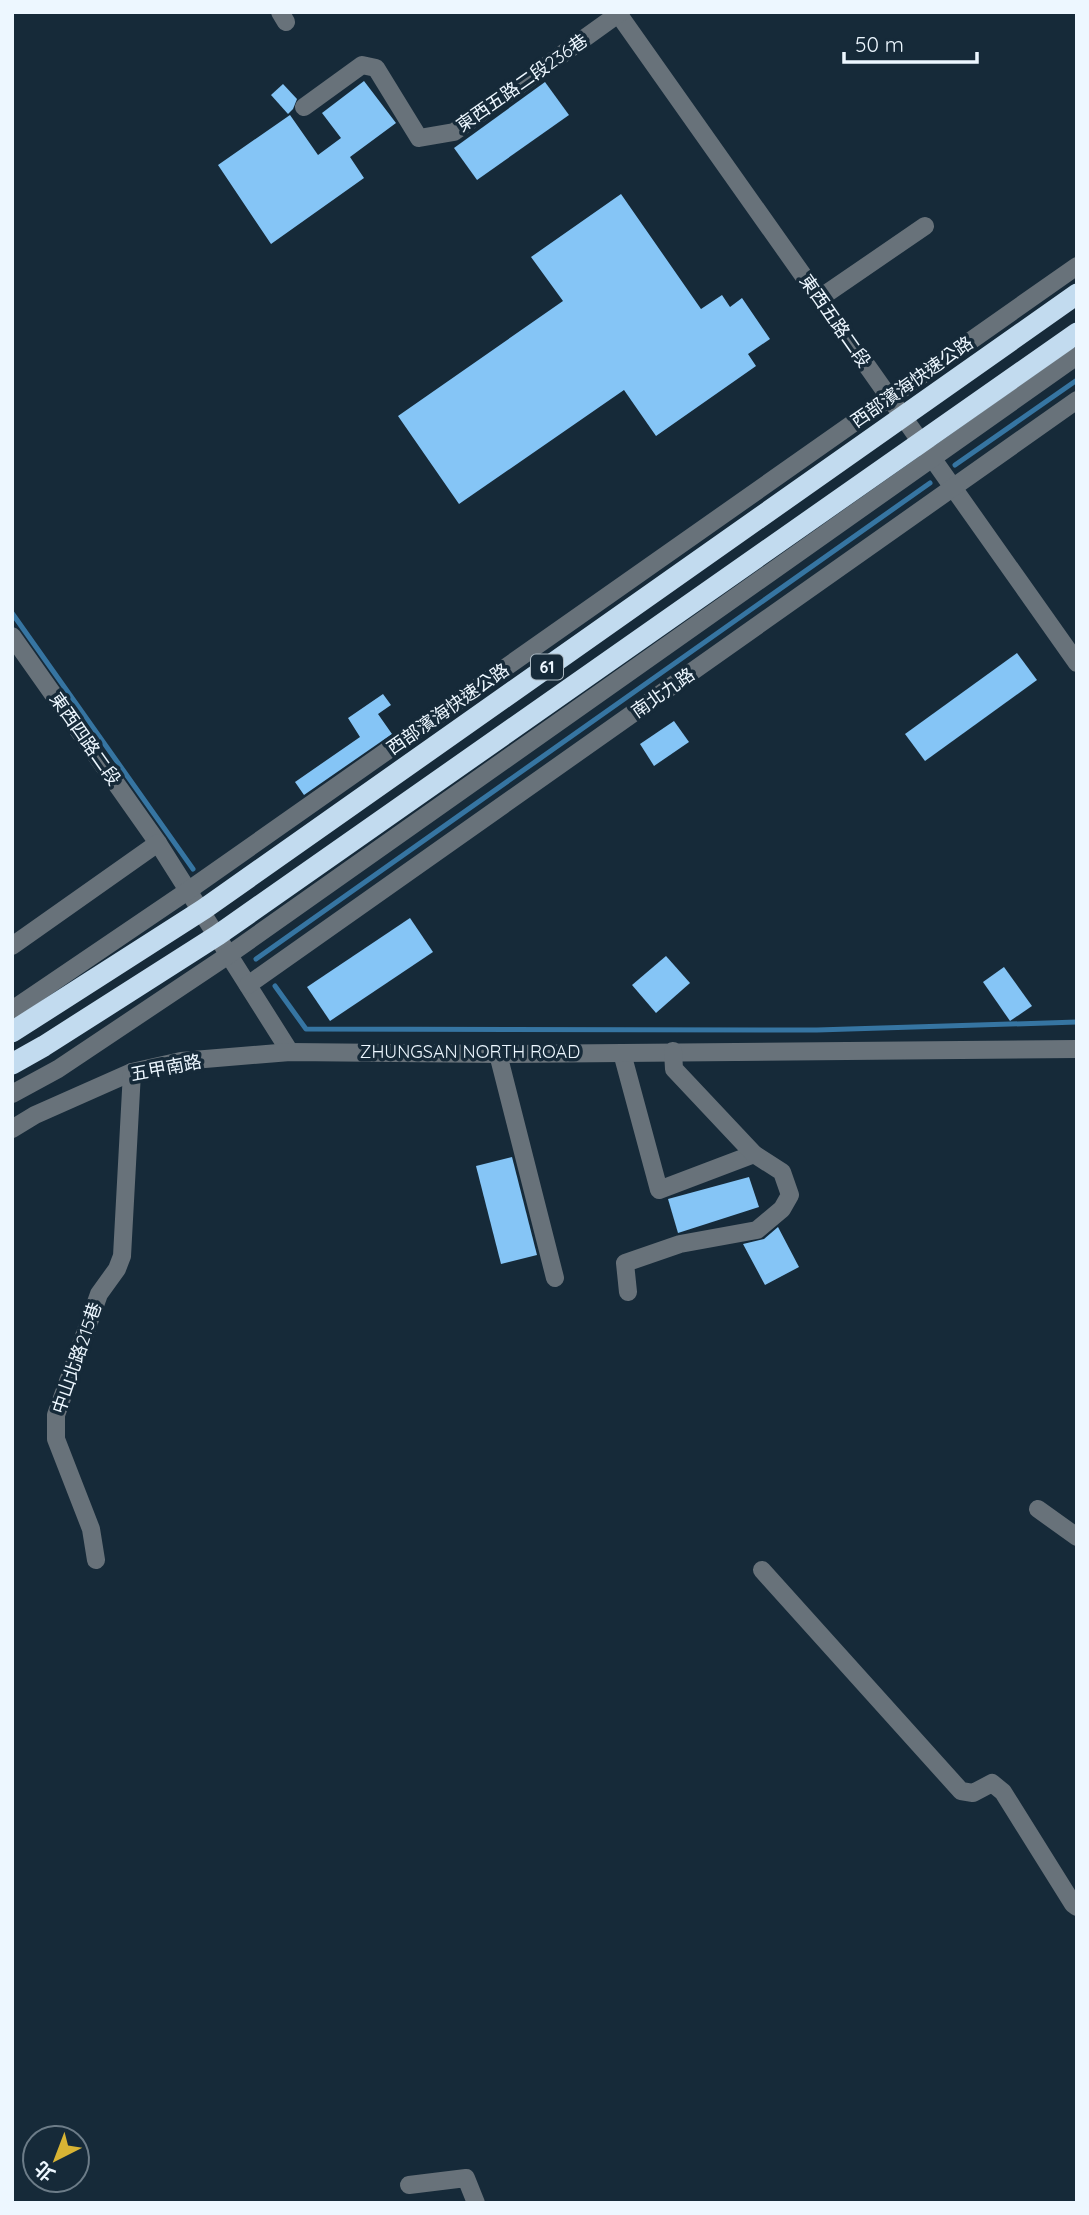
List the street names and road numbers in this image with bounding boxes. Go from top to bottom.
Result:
street label: 東西五路二段236巷 [452,29,592,136]
street label: 東西五路二段 [795,270,876,372]
street label: 西部濱海快速公路 [846,331,977,432]
road number: 61 [531,654,563,680]
street label: 西部濱海快速公路 [382,658,513,759]
street label: 南北九路 [627,663,699,723]
street label: 東西四路二段 [45,688,126,790]
street label: ZHUNGSAN NORTH ROAD [360,1040,580,1063]
street label: 五甲南路 [128,1049,203,1086]
street label: 中山北路215巷 [47,1299,106,1417]

